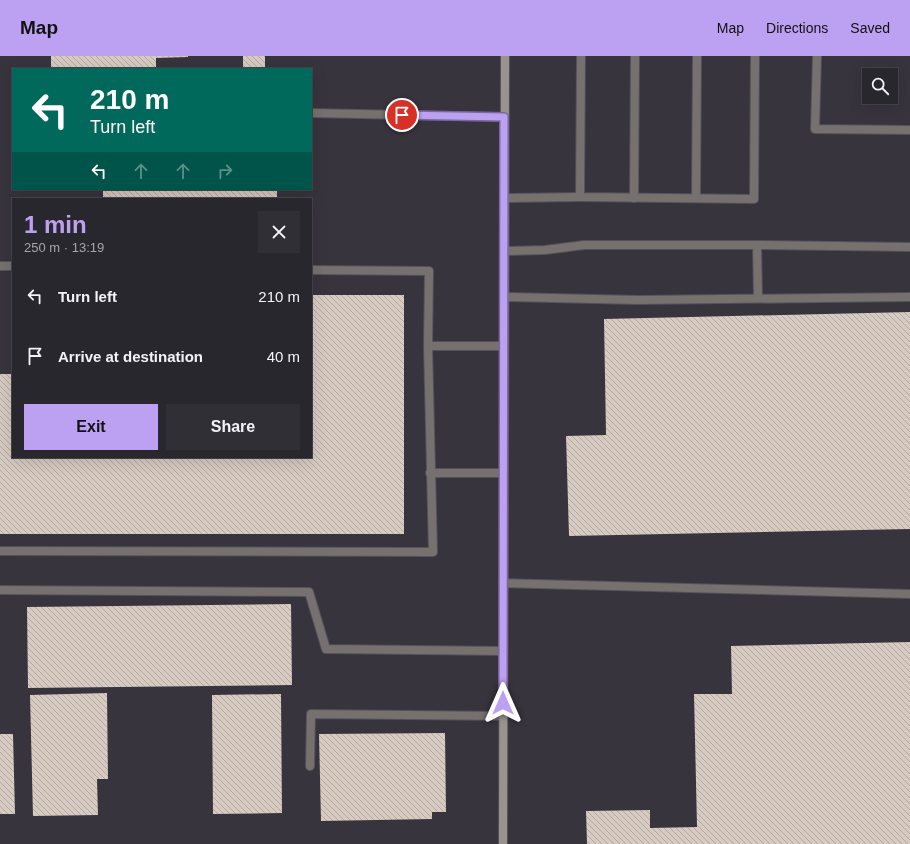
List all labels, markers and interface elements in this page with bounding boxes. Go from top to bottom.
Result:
text: Map [20,17,58,38]
text: Map [717,20,744,36]
text: Directions [766,20,828,36]
text: Saved [850,20,890,36]
map controls [862,68,898,104]
button: search [862,68,898,104]
icon: left [24,84,76,136]
text: 210 m [90,84,169,115]
pin [385,98,419,132]
icon: arrive [391,104,413,126]
text: Turn left [90,117,155,137]
icon: left [88,160,110,182]
icon: ahead [130,160,152,182]
icon: ahead [172,160,194,182]
icon: right [214,160,236,182]
text: 1 min [24,211,87,238]
button: close [258,211,300,253]
text: 250 m · 13:19 [24,240,104,255]
icon: left [24,285,46,307]
text: Turn left [58,288,117,305]
text: 210 m [258,288,300,305]
icon: arrive [24,345,46,367]
text: Arrive at destination [58,348,203,365]
text: 40 m [267,348,300,365]
button: Exit [24,404,158,450]
button: Share [166,404,300,450]
position arrow [482,682,524,724]

